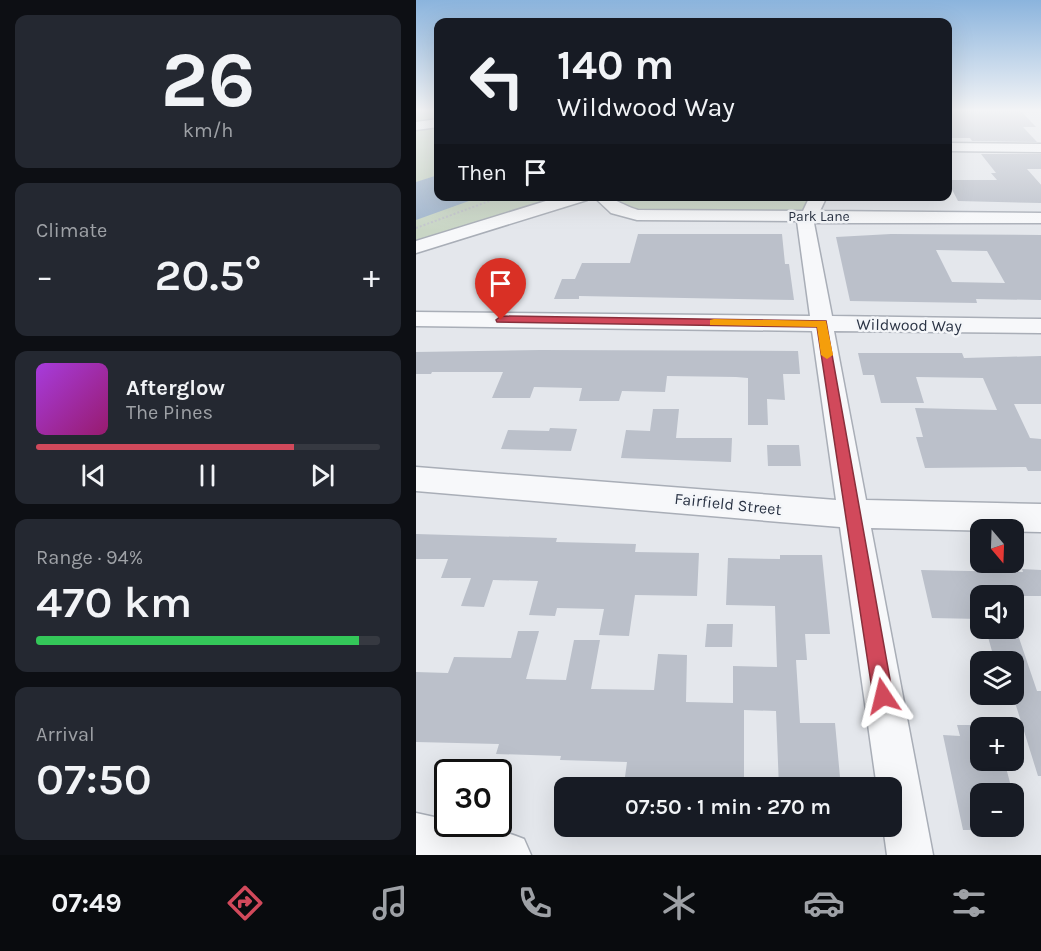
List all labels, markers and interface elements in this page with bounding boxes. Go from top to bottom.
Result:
text: 26 [161,34,255,126]
text: 140 m [557,40,674,90]
icon: left [458,42,536,120]
text: Wildwood Way [557,91,735,123]
text: km/h [183,119,233,142]
icon: arrive [519,156,552,189]
text: Then [458,160,507,186]
street label: Park Lane [788,208,850,225]
text: Climate [36,219,107,242]
text: 20.5° [155,249,261,301]
text: − [36,257,53,295]
text: + [363,257,380,295]
pin [475,258,526,320]
icon: arrive [484,267,517,300]
street label: Wildwood Way [856,315,962,335]
text: Afterglow [126,375,225,401]
text: The Pines [126,401,213,424]
icon: previous [77,459,110,492]
icon: pause [191,459,224,492]
icon: next [306,459,339,492]
street label: Fairfield Street [674,489,782,519]
north arrow [970,519,1024,573]
map controls [970,519,1024,837]
text: Range · 94% [36,546,143,569]
text: 470 km [36,576,192,628]
button: sound [970,585,1024,639]
button: layers [970,651,1024,705]
position arrow [851,664,915,728]
button: + [970,717,1024,771]
text: Arrival [36,723,95,746]
text: 07:50 [36,753,152,805]
speed limit sign: 30 [434,759,512,837]
button: − [970,783,1024,837]
text: 07:50 · 1 min · 270 m [625,794,831,820]
icon: directions [224,882,266,924]
icon: music [369,882,411,924]
icon: phone [514,882,556,924]
icon: climate [658,882,700,924]
icon: car [803,882,845,924]
icon: filters [948,882,990,924]
text: 07:49 [51,887,122,919]

